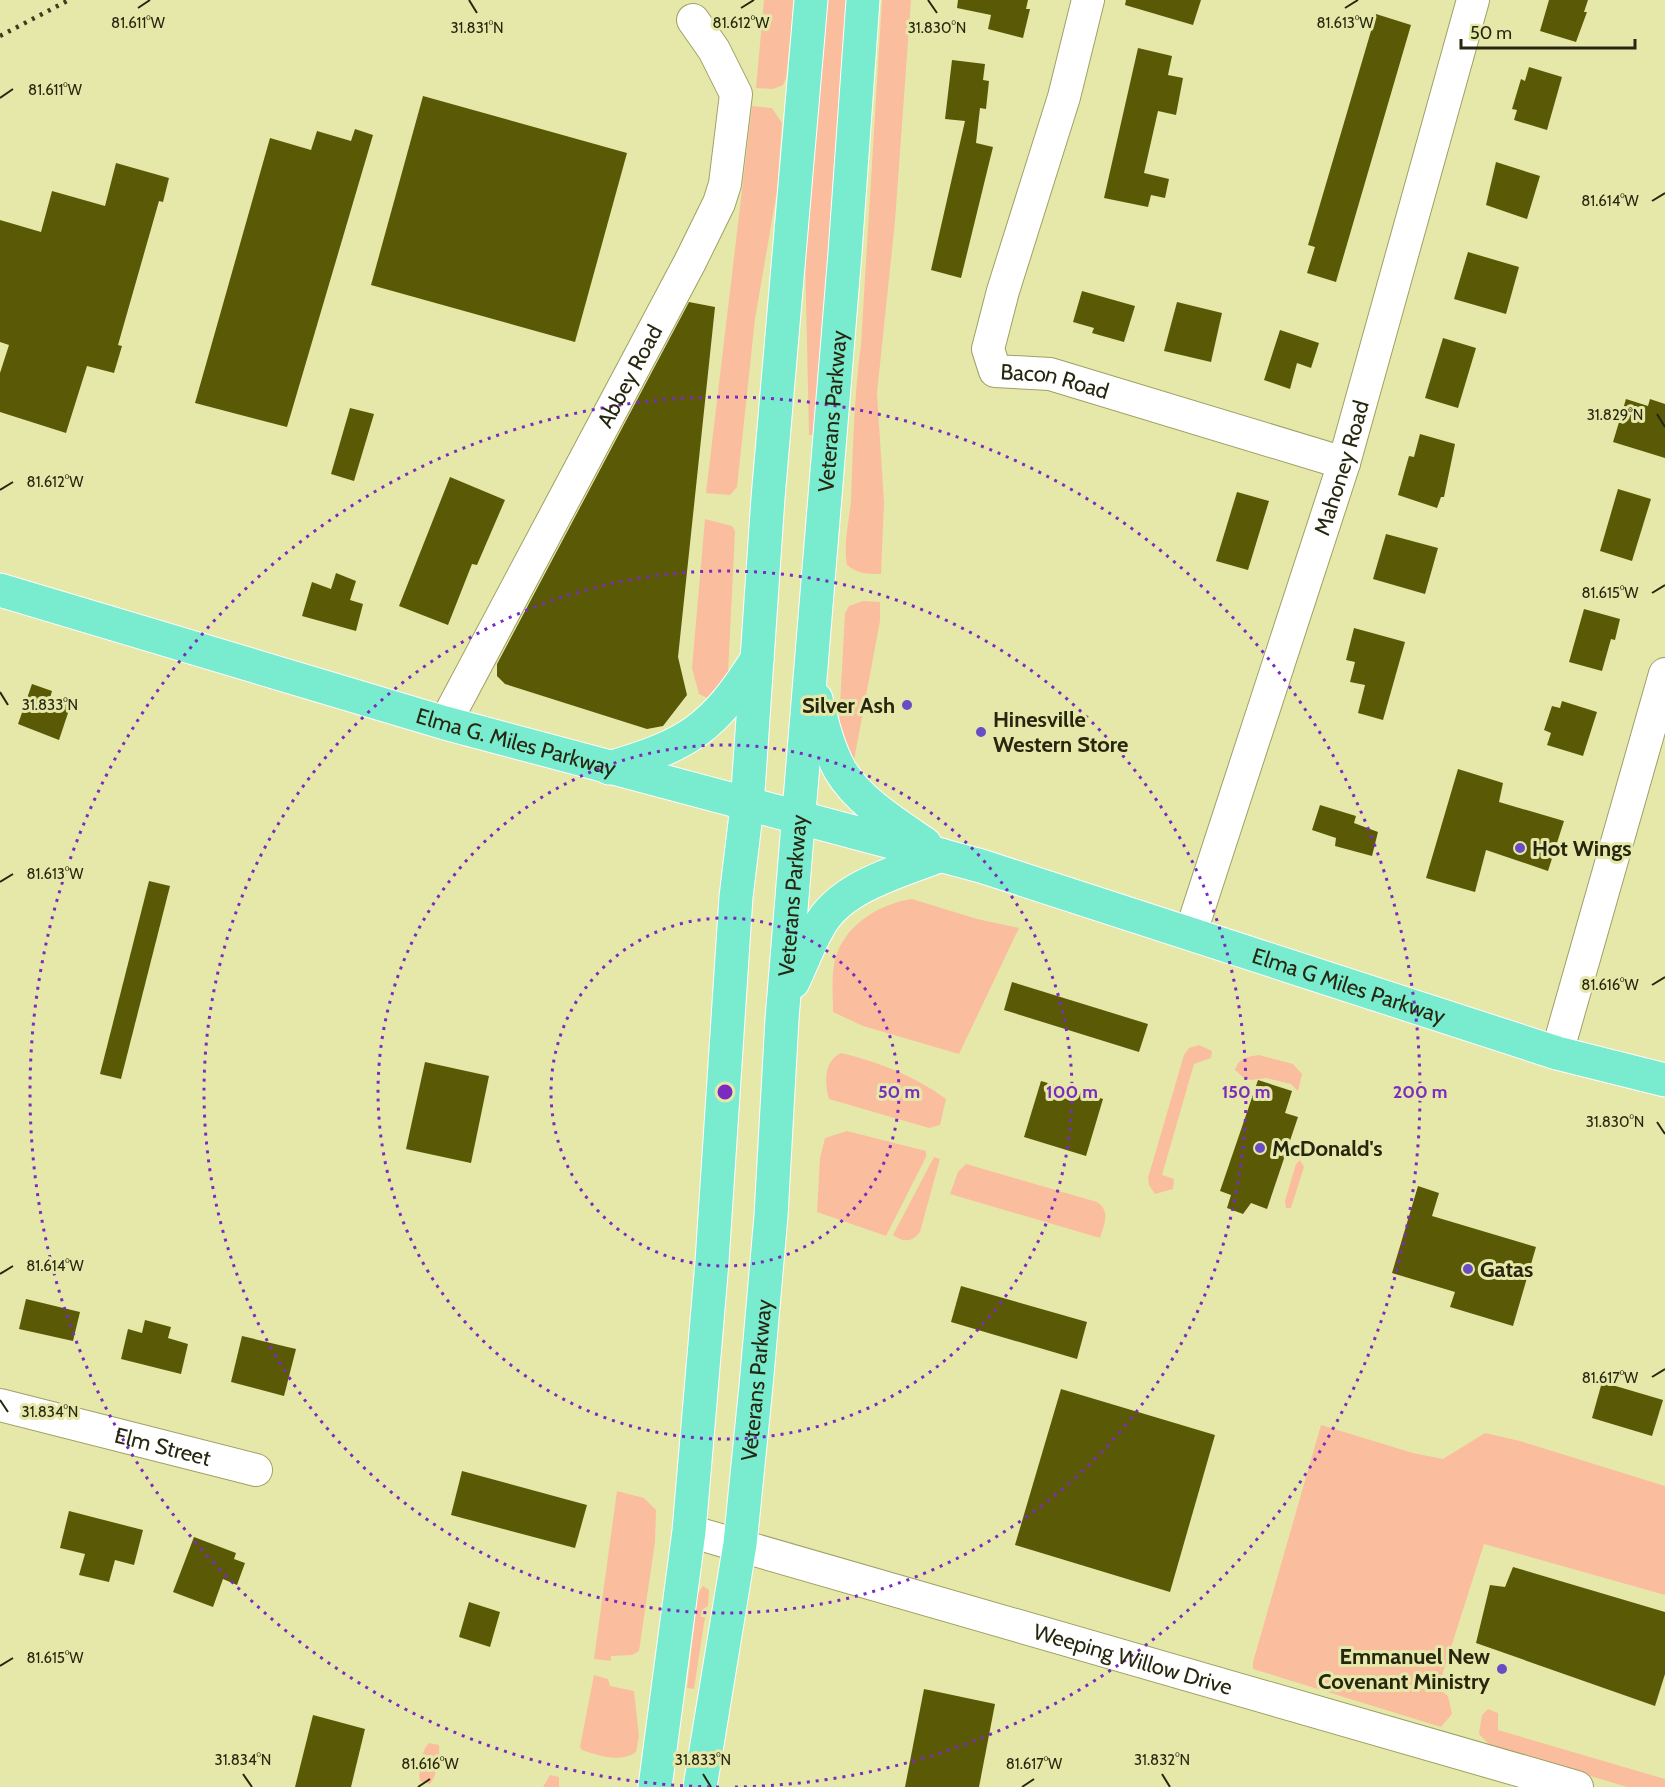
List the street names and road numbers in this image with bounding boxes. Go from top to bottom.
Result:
street label: Abbey Road [591,320,668,432]
street label: Veterans Parkway [812,329,852,493]
street label: Bacon Road [1000,358,1112,405]
street label: Mahoney Road [1308,397,1374,539]
street label: Elma G. Miles Parkway [413,702,619,782]
street label: Veterans Parkway [772,813,812,978]
street label: Elma G Miles Parkway [1249,941,1449,1029]
street label: Veterans Parkway [735,1298,777,1462]
street label: Elm Street [112,1421,214,1472]
street label: Weeping Willow Drive [1030,1618,1235,1700]

